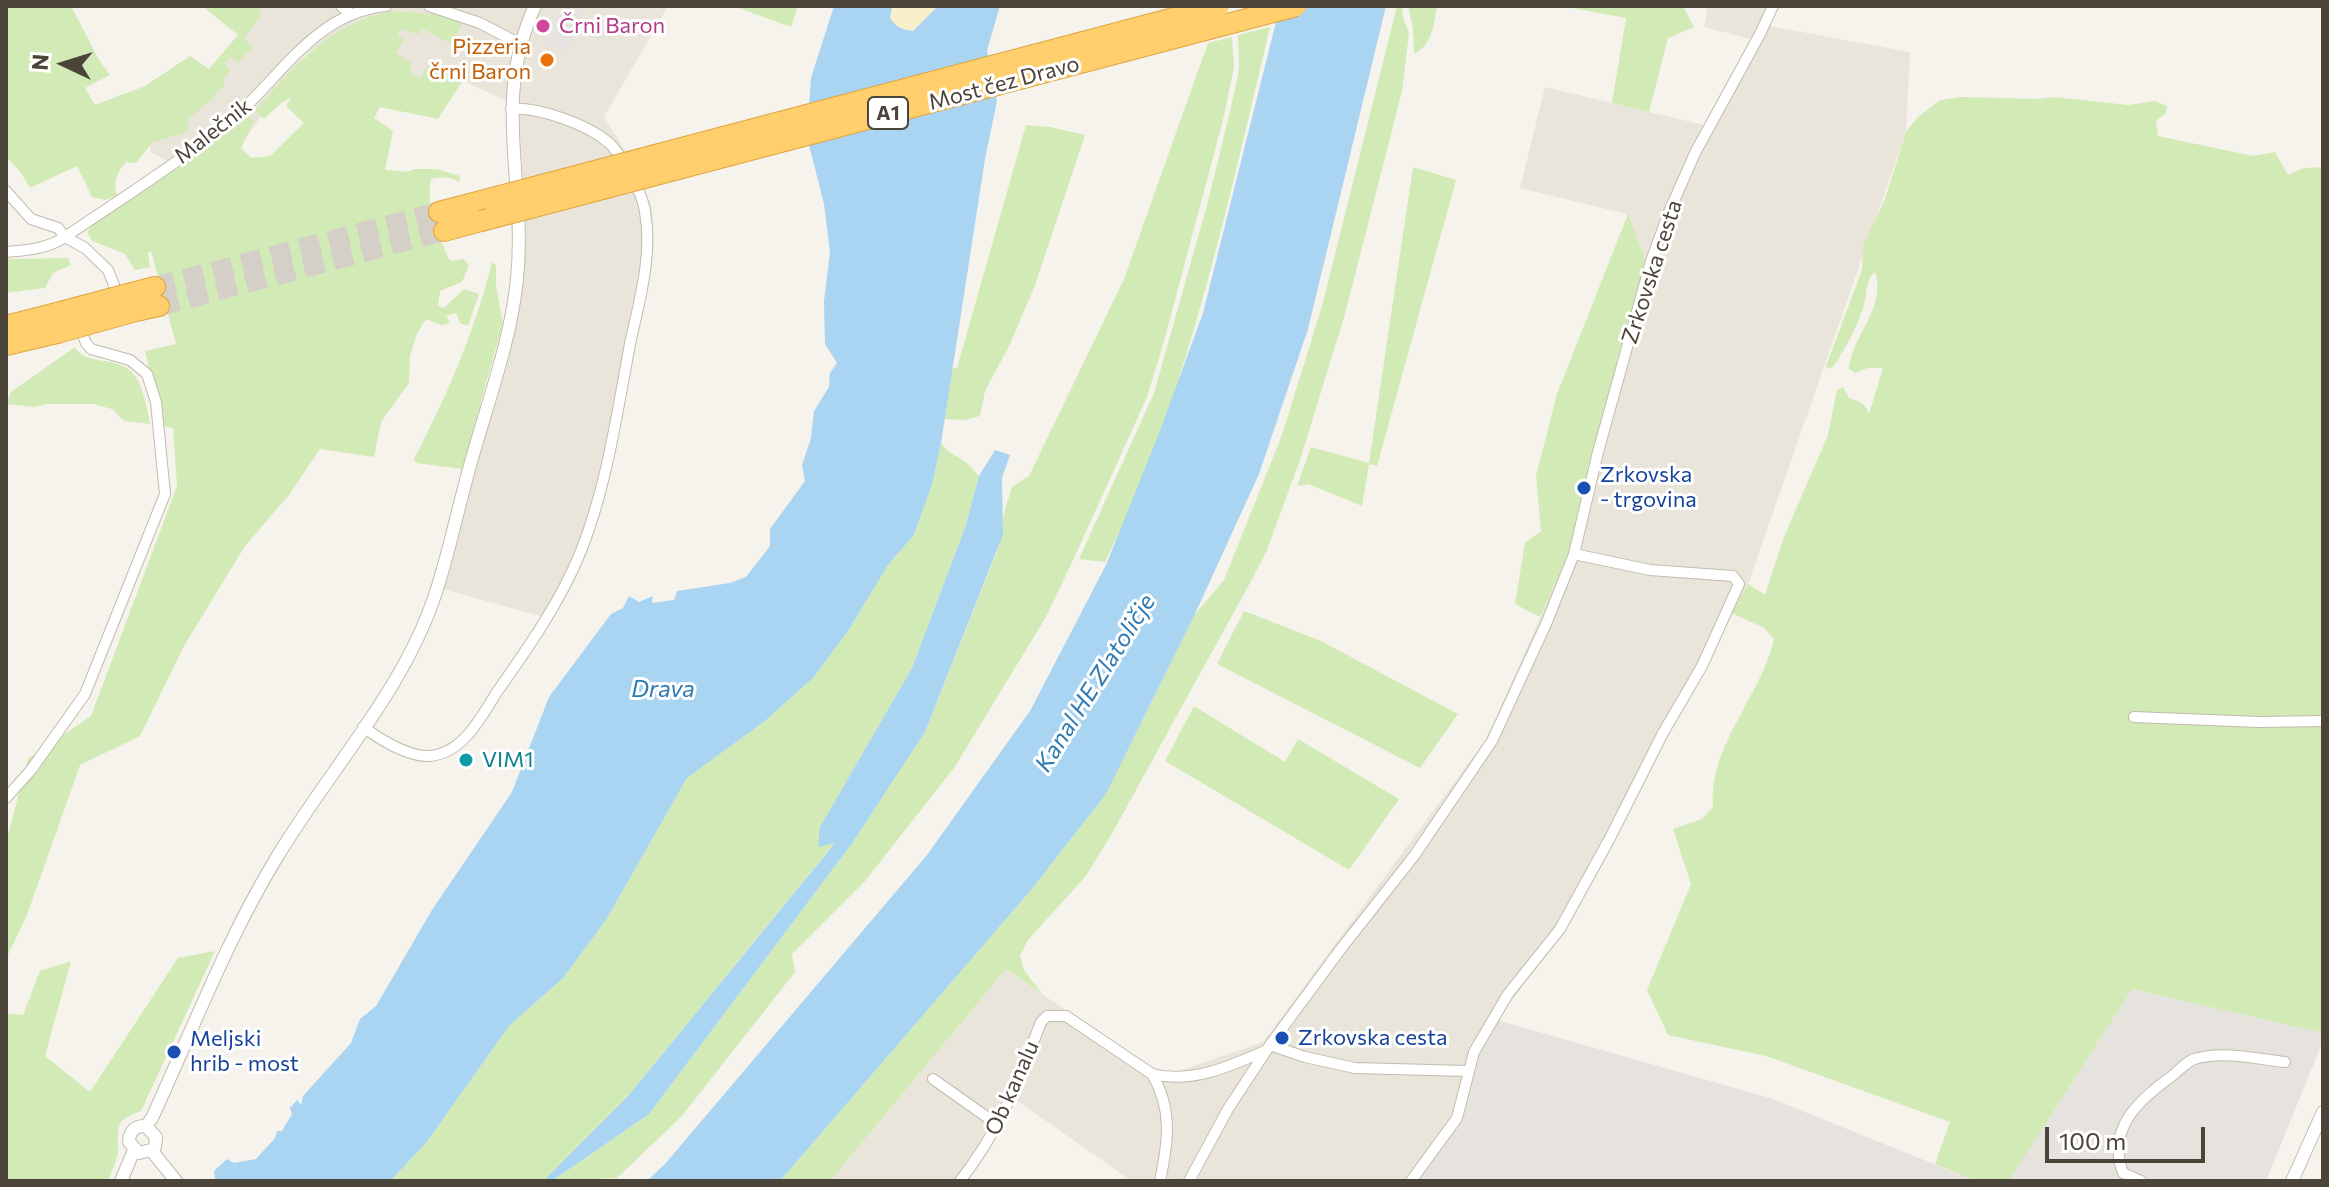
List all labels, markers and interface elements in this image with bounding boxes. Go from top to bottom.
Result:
place label: Črni Baron [559,13,665,39]
marker: Črni Baron [534,17,552,35]
north arrow [24,24,104,104]
place label: Pizzeria črni Baron [429,34,531,86]
street label: Most čez Dravo [926,50,1082,116]
marker: Pizzeria črni Baron [538,51,556,69]
text: N [26,53,54,71]
street label: Malečnik [169,93,257,169]
road number: A1 [868,97,908,129]
street label: Zrkovska cesta [1616,197,1688,347]
place label: Zrkovska - trgovina [1600,462,1697,514]
marker: Zrkovska - trgovina [1575,479,1593,497]
water label: Kanal HE Zlatoličje [1029,589,1161,777]
water label: Drava [631,675,695,703]
place label: VIM1 [482,747,534,773]
marker: VIM1 [457,751,475,769]
place label: Zrkovska cesta [1298,1025,1448,1051]
place label: Meljski hrib - most [190,1026,299,1078]
marker: Zrkovska cesta [1273,1029,1291,1047]
street label: Ob kanalu [979,1037,1045,1139]
marker: Meljski hrib - most [165,1043,183,1061]
scale bar [2049,1111,2209,1161]
text: 100 m [2059,1126,2126,1155]

